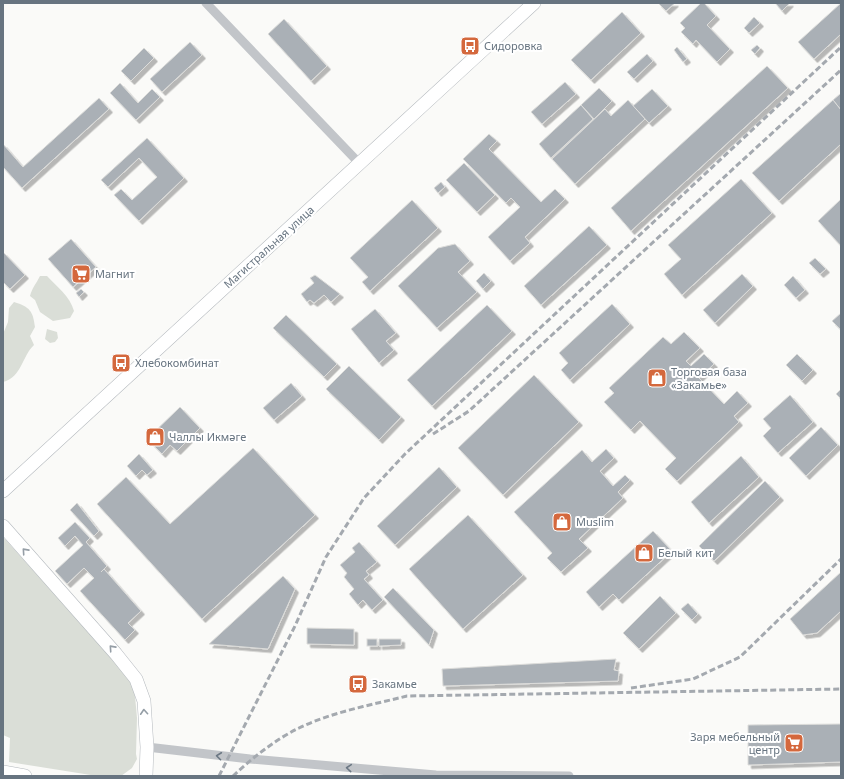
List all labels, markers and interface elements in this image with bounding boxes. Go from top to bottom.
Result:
bus stop icon: Сидоровка [459,35,481,57]
place label: Сидоровка [484,38,542,53]
street label: Магистральная улица [220,202,317,291]
supermarket icon: Магнит [70,263,92,285]
place label: Магнит [95,266,135,281]
bus stop icon: Хлебокомбинат [110,352,132,374]
place label: Хлебокомбинат [135,355,219,370]
place label: Торговая база «Закамье» [671,364,747,392]
shop icon: Торговая база «Закамье» [646,367,668,389]
shop icon: Чаллы Икмәге [144,426,166,448]
place label: Чаллы Икмәге [169,429,246,444]
shop icon: Muslim [551,511,573,533]
place label: Muslim [576,514,614,529]
shop icon: Белый кит [633,542,655,564]
place label: Белый кит [658,545,713,560]
one-way arrow [23,549,30,556]
one-way arrow [110,646,117,653]
bus stop icon: Закамье [347,673,369,695]
place label: Закамье [372,676,417,691]
one-way arrow [140,709,149,715]
place label: Заря мебельный центр [690,729,780,757]
supermarket icon: Заря мебельный центр [783,732,805,754]
one-way arrow [216,751,222,760]
one-way arrow [346,763,352,772]

